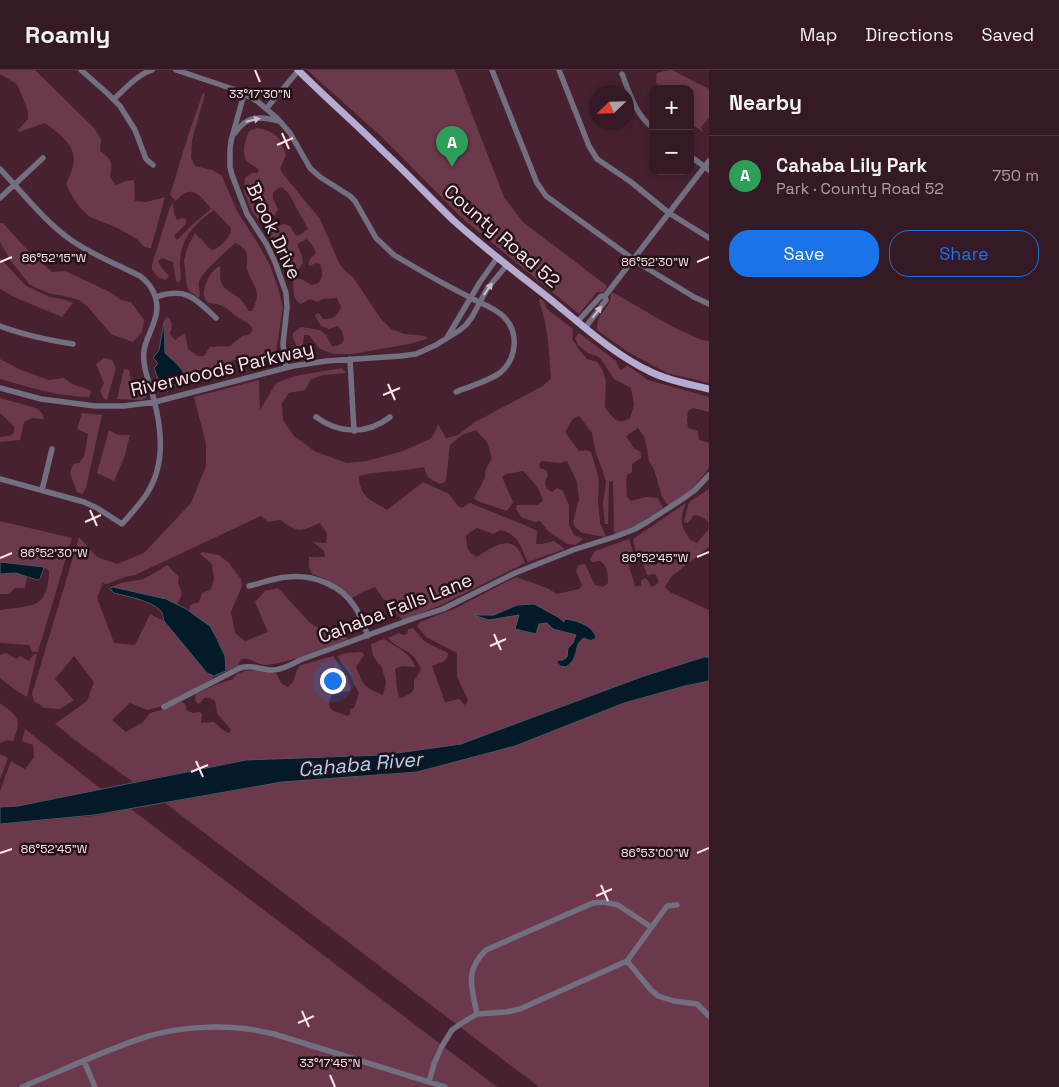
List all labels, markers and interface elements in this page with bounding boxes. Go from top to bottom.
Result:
text: Roamly [25,19,110,50]
text: Map [800,23,837,46]
text: Directions [865,23,954,46]
text: Saved [982,23,1034,46]
north arrow [589,85,634,130]
map controls [649,85,694,175]
button: + [649,85,694,130]
text: 33°17'30"N [229,86,291,102]
text: Nearby [729,89,802,116]
one-way arrow [245,116,260,124]
pin: A [436,126,468,167]
button: − [649,130,694,175]
text: Cahaba Lily Park [776,153,927,178]
text: A [740,165,750,186]
text: 750 m [992,165,1039,186]
text: Park · County Road 52 [776,178,944,199]
street label: Brook Drive [241,179,307,283]
street label: County Road 52 [439,179,565,293]
button: Save [729,230,879,277]
button: Share [889,230,1039,277]
text: 86°52'15"W [22,250,87,266]
text: 86°52'30"W [621,254,689,270]
one-way arrow [483,282,493,296]
one-way arrow [591,306,602,319]
street label: Riverwoods Parkway [128,336,316,402]
text: 86°52'30"W [20,545,88,561]
text: 86°52'45"W [622,550,689,566]
street label: Cahaba Falls Lane [314,567,476,649]
your location [320,668,346,694]
water label: Cahaba River [297,745,426,782]
text: 86°52'45"W [21,841,88,857]
text: 86°53'00"W [621,845,689,861]
text: 33°17'45"N [299,1055,361,1071]

